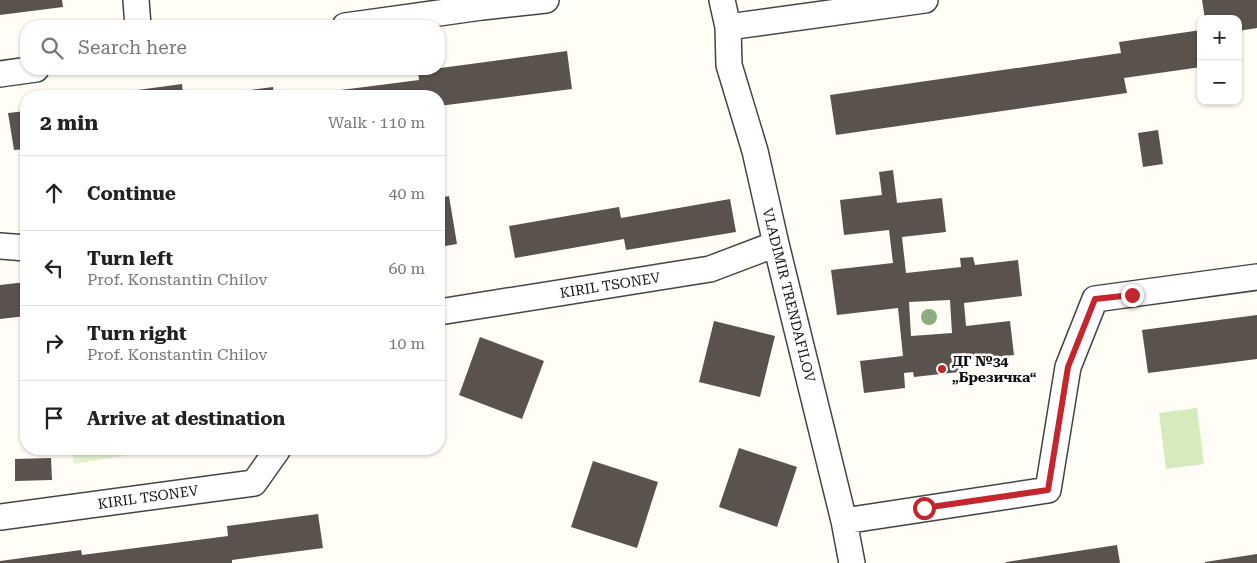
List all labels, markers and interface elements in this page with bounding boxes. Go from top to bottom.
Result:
map controls [1197,15,1242,105]
button: + [1197,15,1242,60]
search box [20,20,445,75]
icon: search [38,34,66,62]
text: Search here [78,36,187,59]
button: − [1197,60,1242,105]
text: 2 min [40,111,98,135]
text: Walk · 110 m [328,113,425,132]
icon: ahead [40,179,68,207]
text: Continue [87,182,176,205]
text: 40 m [388,184,425,203]
street label: VLADIMIR TRENDAFILOV [760,206,818,384]
text: Turn left [87,247,173,270]
icon: left [40,254,68,282]
text: 60 m [388,259,425,278]
street label: KIRIL TSONEV [559,269,662,301]
text: Prof. Konstantin Chilov [87,270,268,289]
route end [1121,284,1144,307]
text: Turn right [87,322,187,345]
icon: right [40,329,68,357]
text: 10 m [388,334,425,353]
text: Prof. Konstantin Chilov [87,345,268,364]
place label: ДГ №34 „Брезичка“ [952,353,1037,385]
marker: ДГ №34 „Брезичка“ [936,363,948,375]
icon: arrive [40,404,68,432]
text: Arrive at destination [87,407,285,430]
street label: KIRIL TSONEV [97,482,200,512]
route start [913,497,936,520]

